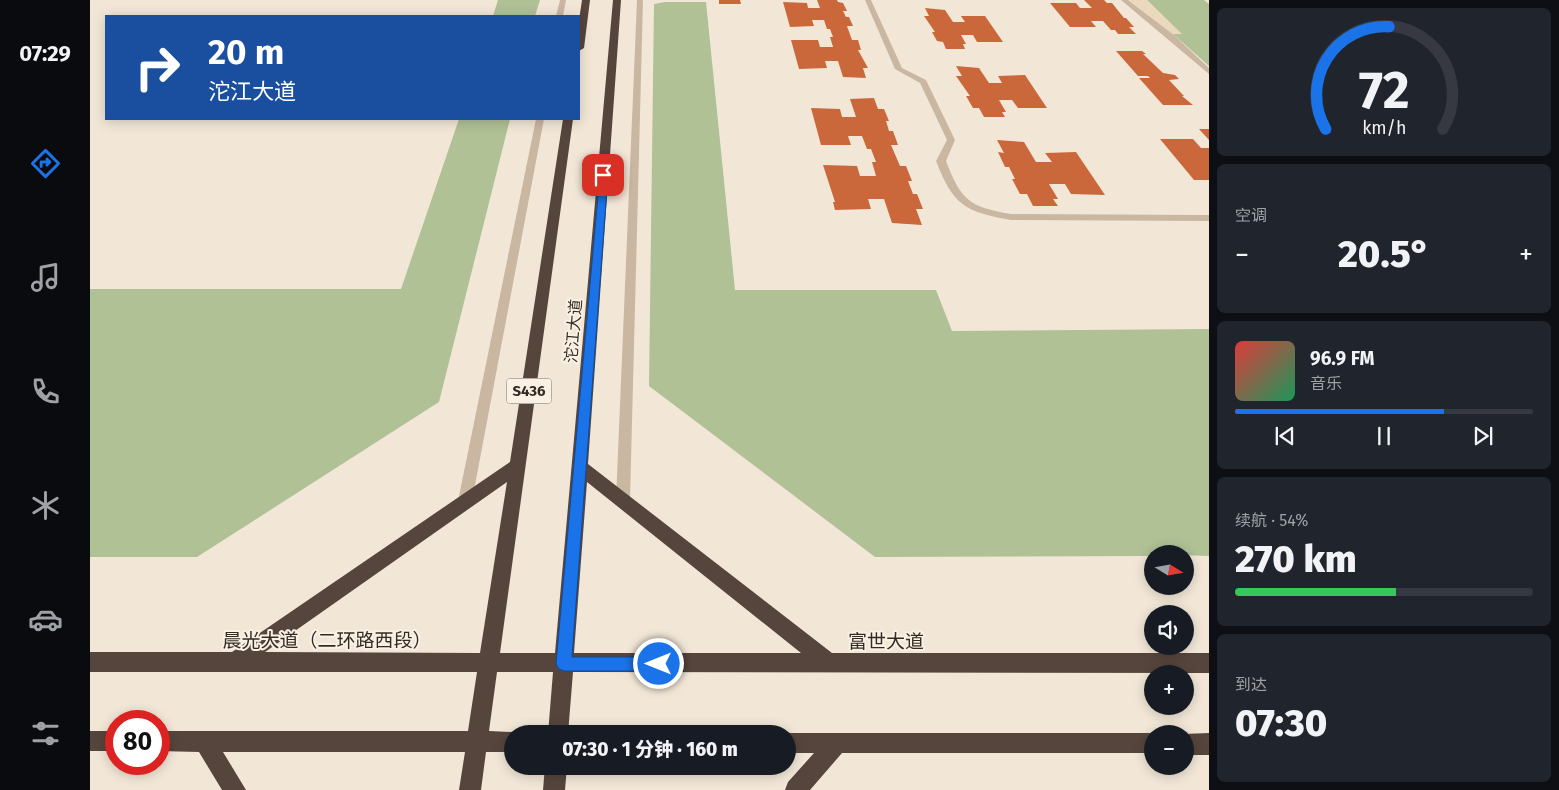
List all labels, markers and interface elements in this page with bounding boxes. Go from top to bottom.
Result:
text: 20 m [208,31,284,73]
icon: right [125,35,190,100]
text: 07:29 [19,40,71,67]
text: 72 [1359,59,1409,122]
text: 沱江大道 [208,78,296,105]
text: km/h [1362,117,1406,139]
icon: directions [28,146,63,181]
pin [582,154,624,196]
icon: arrive [589,161,617,189]
text: 空调 [1235,206,1267,225]
text: 20.5° [1338,231,1430,277]
text: − [1235,238,1249,271]
text: + [1519,238,1533,271]
icon: music [28,260,63,295]
street label: 沱江大道 [561,298,586,364]
text: 96.9 FM [1310,347,1374,370]
icon: phone [28,374,63,409]
text: 音乐 [1310,374,1342,393]
road number: S436 [506,378,552,404]
icon: previous [1271,422,1299,450]
icon: pause [1370,422,1398,450]
icon: next [1469,422,1497,450]
icon: climate [28,488,63,523]
text: 续航 · 54% [1235,511,1308,530]
text: 270 km [1235,536,1357,582]
north arrow [1144,545,1194,595]
map controls [1144,545,1194,775]
icon: car [28,602,63,637]
button: sound [1144,605,1194,655]
street label: 晨光大道（二环路西段） [222,629,432,652]
street label: 富世大道 [848,630,924,653]
position arrow [632,637,684,689]
button: + [1144,665,1194,715]
text: 到达 [1235,675,1267,694]
text: 07:30 [1235,700,1327,746]
speed limit sign: 80 [105,710,170,775]
icon: filters [28,716,63,751]
button: − [1144,725,1194,775]
text: 07:30 · 1 分钟 · 160 m [562,738,738,761]

